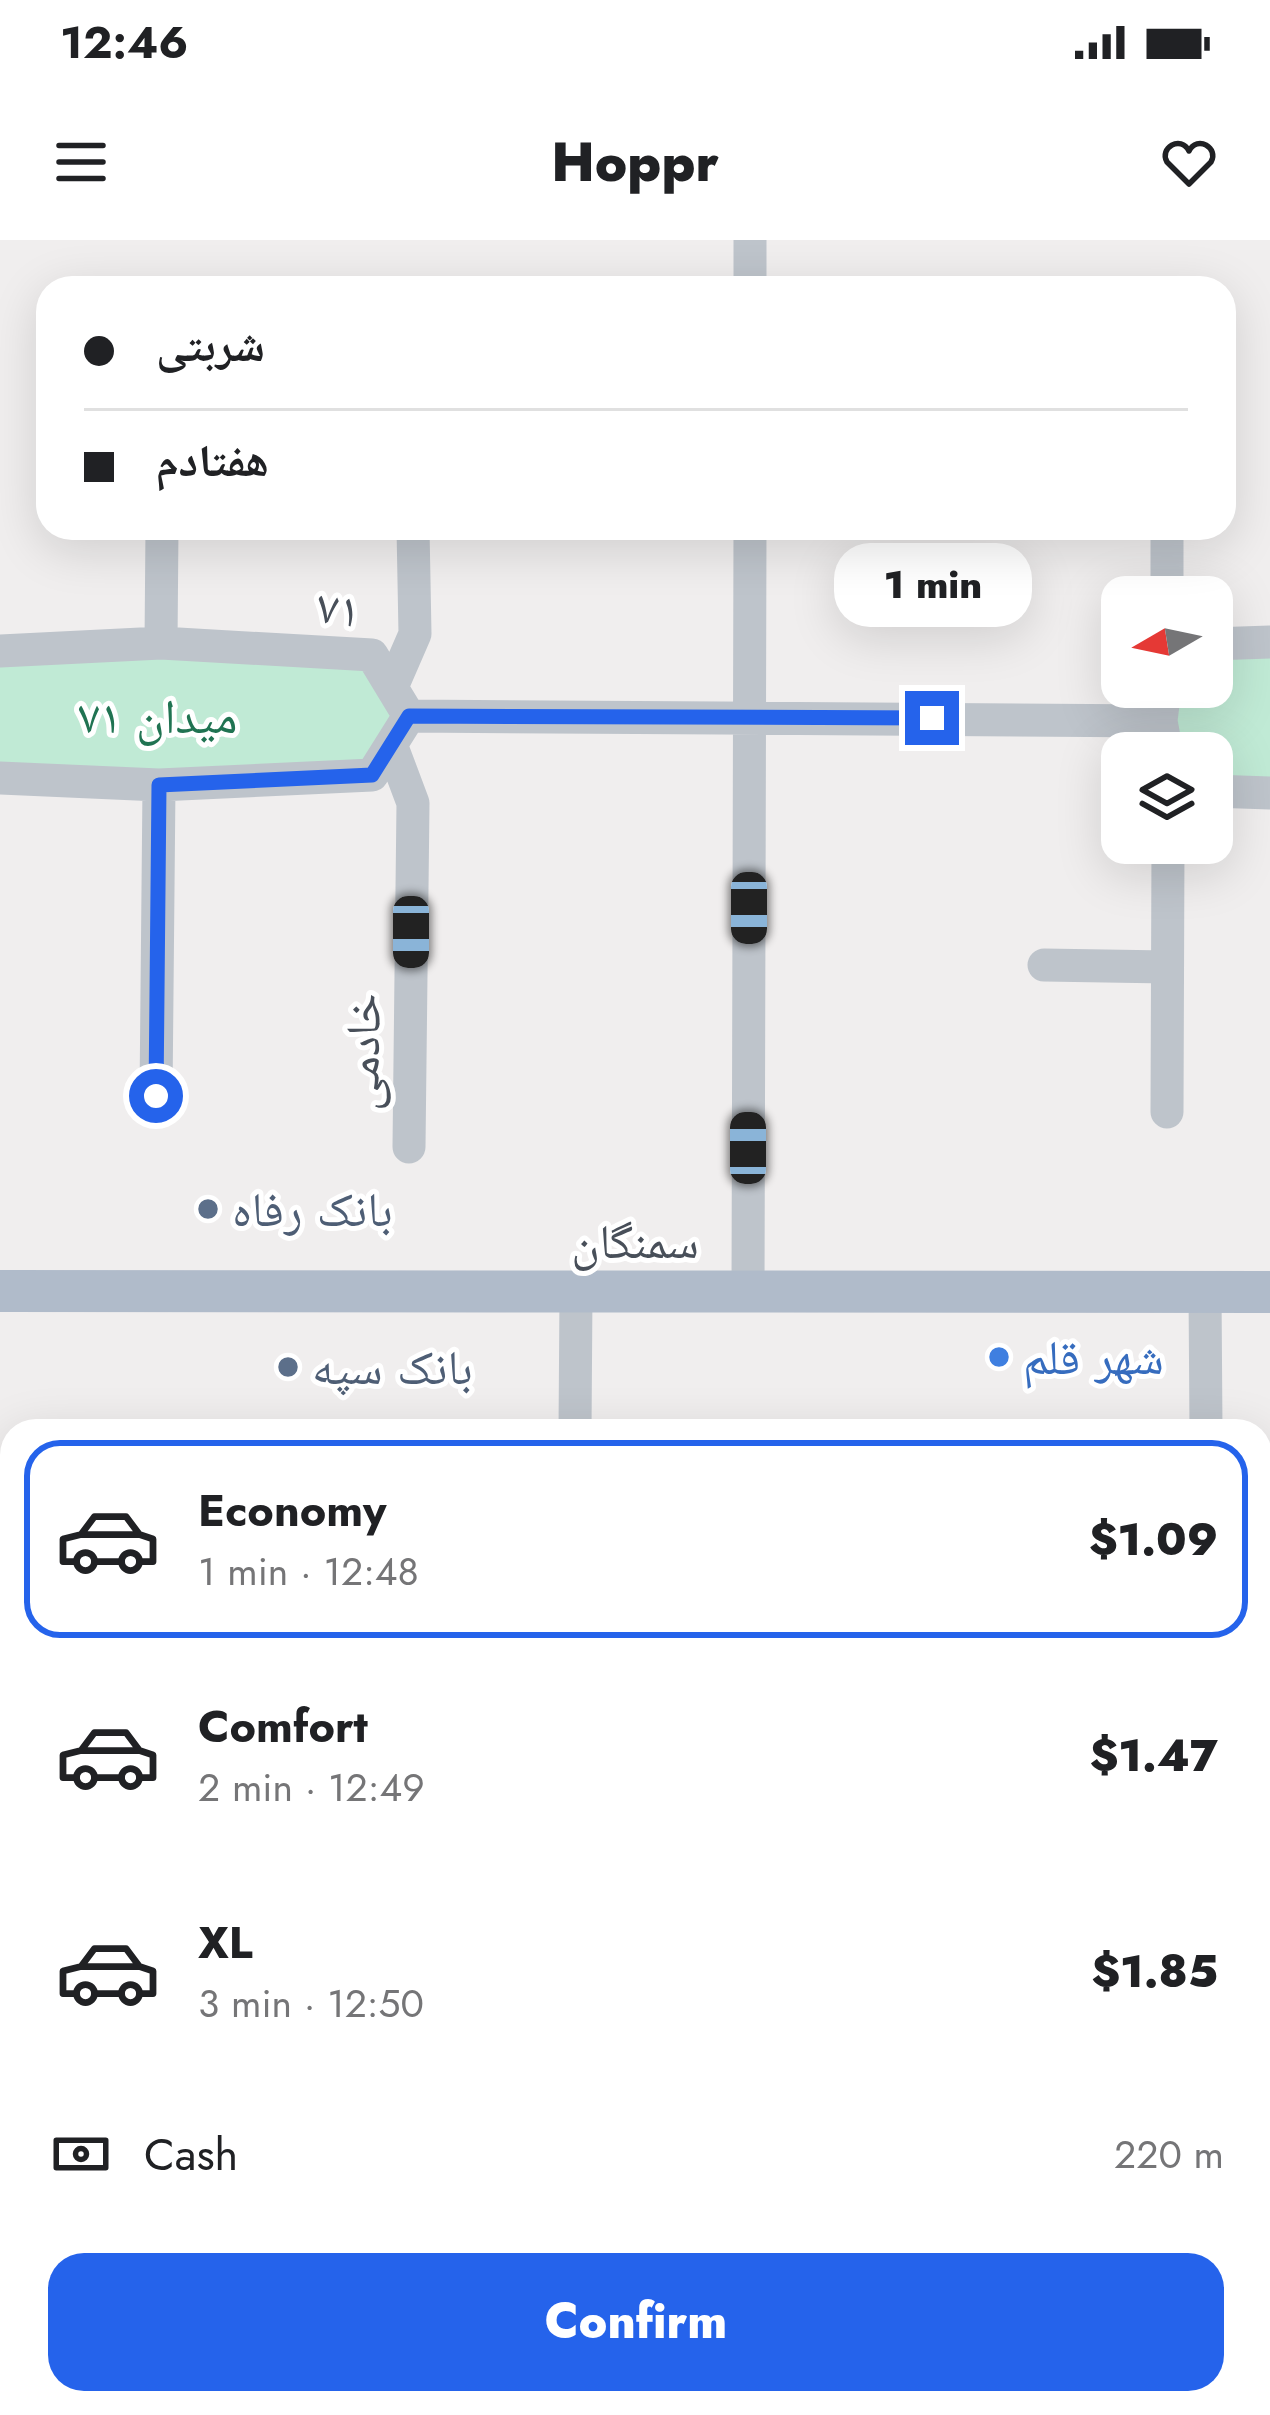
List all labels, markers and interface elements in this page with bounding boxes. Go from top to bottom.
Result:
text: 12:46 [60,10,188,75]
text: Hoppr [551,123,719,201]
icon: menu [48,129,114,195]
icon: heart [1156,129,1222,195]
text: شربتی [156,313,265,378]
text: هفتادم [156,428,269,493]
callout: 1 min [833,544,1031,628]
text: 1 min [884,556,982,613]
street label: ۷۱ [313,572,365,645]
north arrow [1101,576,1233,708]
map controls [1101,576,1233,864]
park label: میدان ۷۱ [79,682,237,751]
route end [905,691,959,745]
button: layers [1101,732,1233,864]
car [731,872,767,944]
car [393,896,429,968]
street label: خادمی [327,993,398,1111]
route start [129,1069,183,1123]
car [730,1112,766,1184]
place label: بانک رفاه [232,1175,393,1244]
marker: بانک رفاه [195,1196,221,1222]
street label: سمنگان [571,1207,699,1276]
place label: شهر قلم [1023,1323,1164,1392]
place label: بانک سپه [312,1333,473,1402]
marker: شهر قلم [986,1344,1012,1370]
marker: بانک سپه [275,1354,301,1380]
text: Economy [198,1478,386,1543]
icon: car [54,1485,162,1593]
text: $1.09 [1089,1507,1218,1572]
text: 1 min · 12:48 [198,1543,419,1600]
text: Comfort [198,1694,368,1759]
icon: car [54,1701,162,1809]
text: $1.47 [1090,1723,1218,1788]
text: 2 min · 12:49 [198,1759,425,1816]
text: XL [198,1910,253,1975]
icon: car [54,1917,162,2025]
text: $1.85 [1092,1939,1218,2004]
text: 3 min · 12:50 [198,1975,424,2032]
icon: cash [48,2121,114,2187]
text: Cash [144,2122,238,2187]
text: 220 m [1114,2126,1224,2183]
button: Confirm [48,2253,1224,2391]

